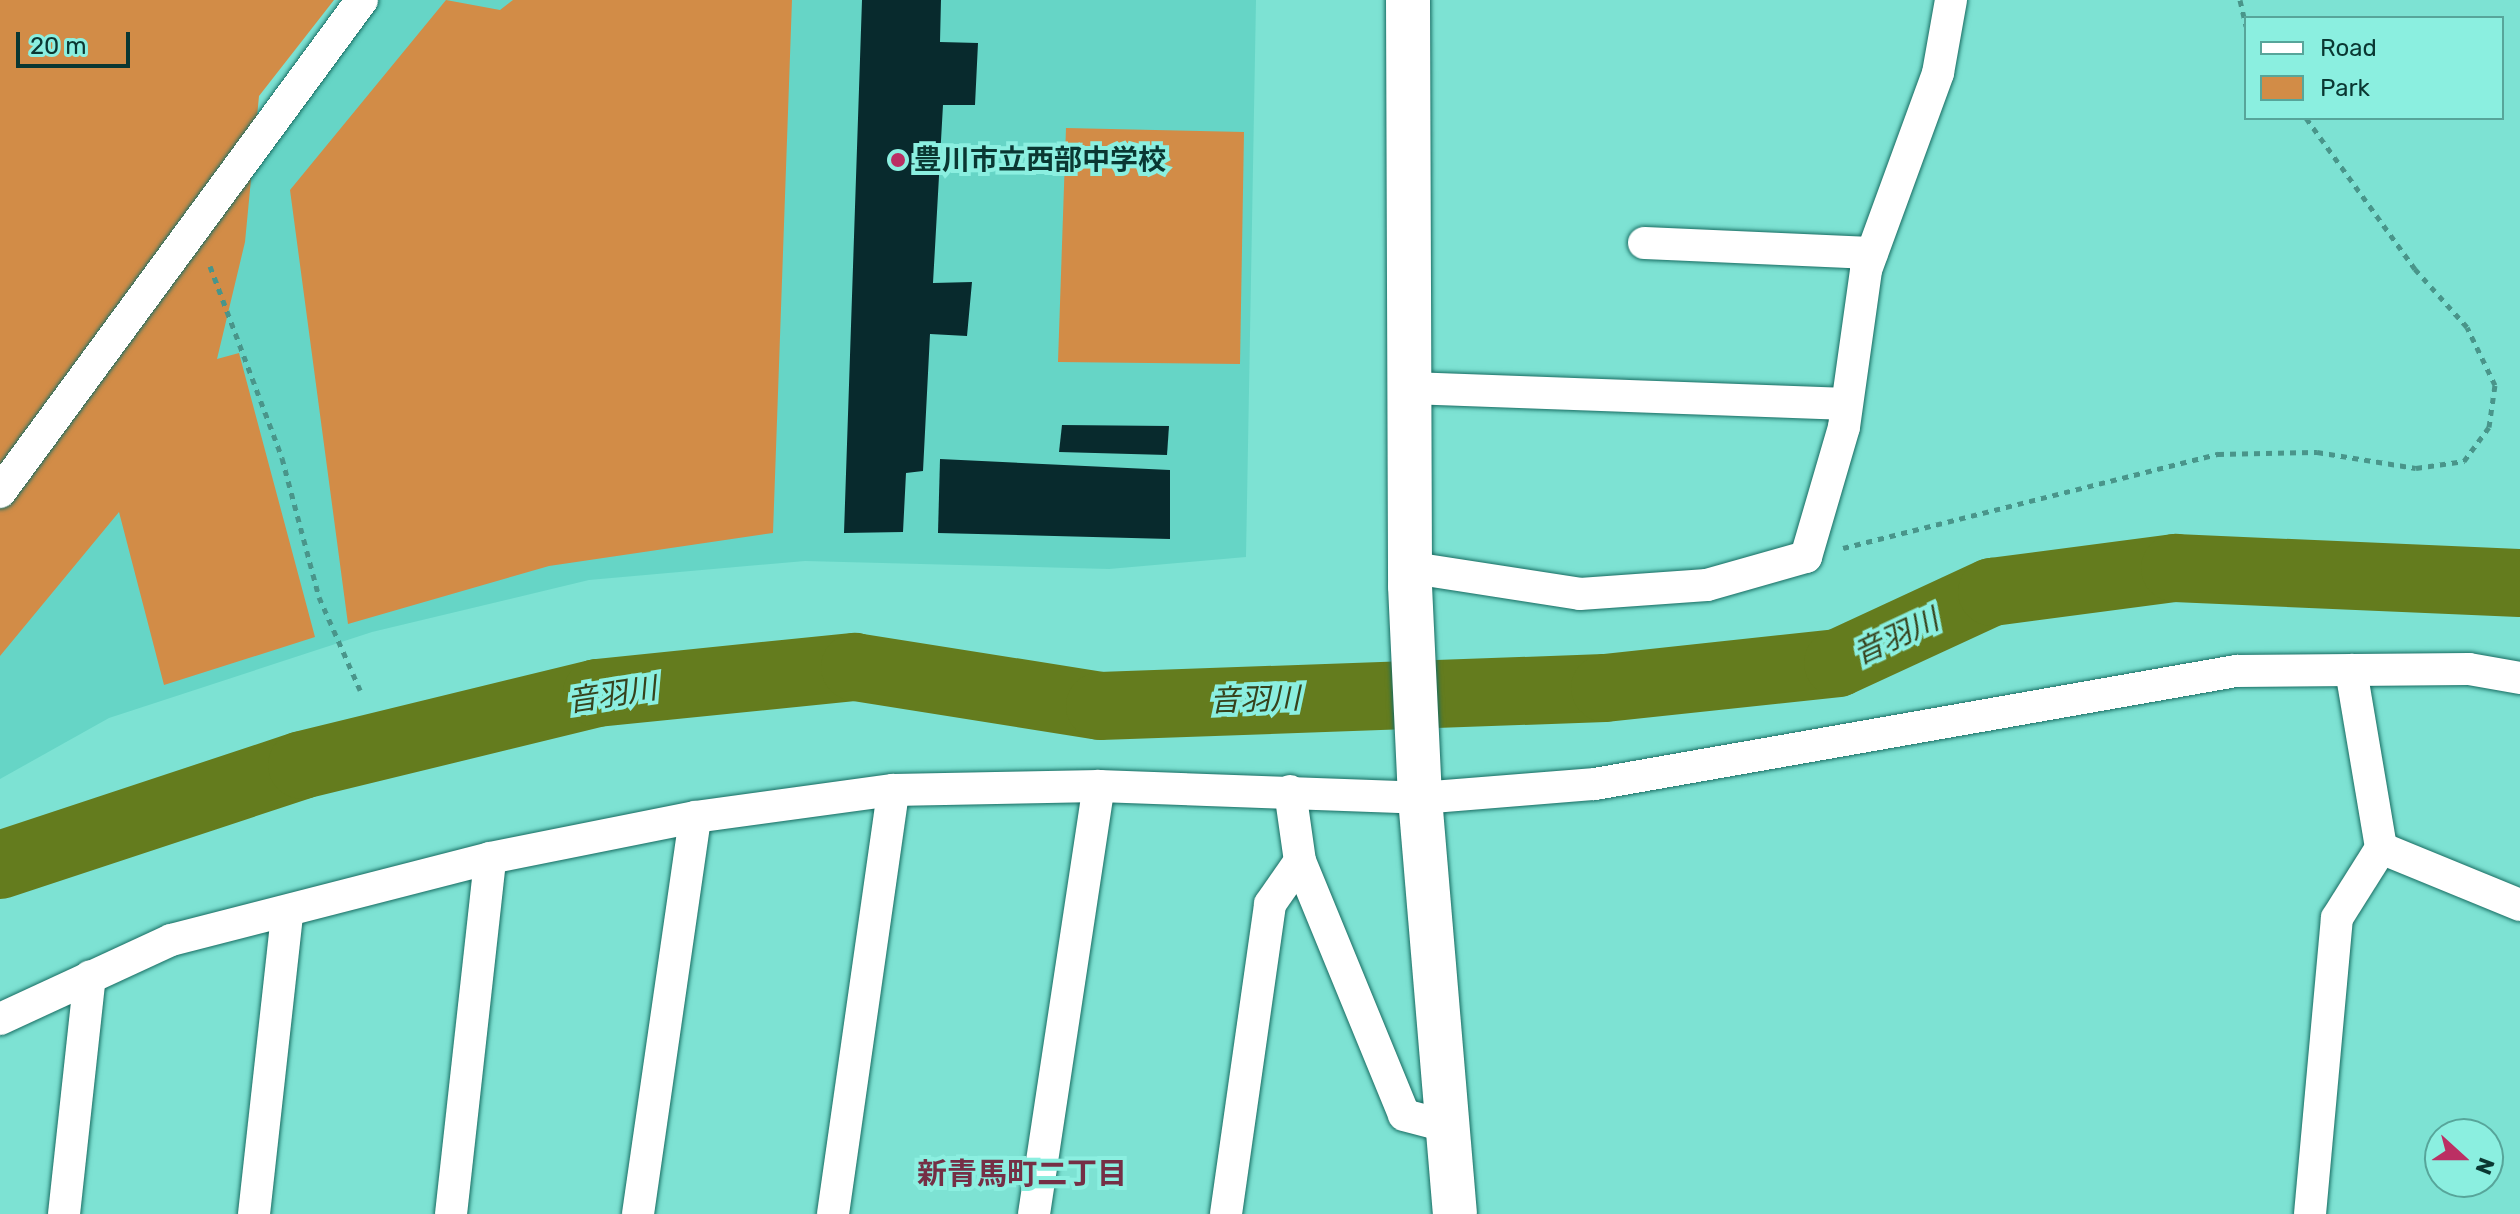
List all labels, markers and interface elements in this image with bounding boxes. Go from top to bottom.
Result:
scale bar [20,16,134,66]
legend [2244,16,2504,120]
text: 20 m [30,32,87,60]
text: Road [2320,34,2377,62]
text: Park [2320,74,2370,102]
place label: 豊川市立西部中学校 [914,143,1166,177]
marker: 豊川市立西部中学校 [889,151,907,169]
water label: 音羽川 [1848,602,1944,672]
water label: 音羽川 [565,670,659,720]
water label: 音羽川 [1209,680,1301,720]
north arrow [2424,1118,2504,1198]
text: N [2470,1154,2500,1178]
district label: 新青馬町二丁目 [917,1156,1127,1192]

